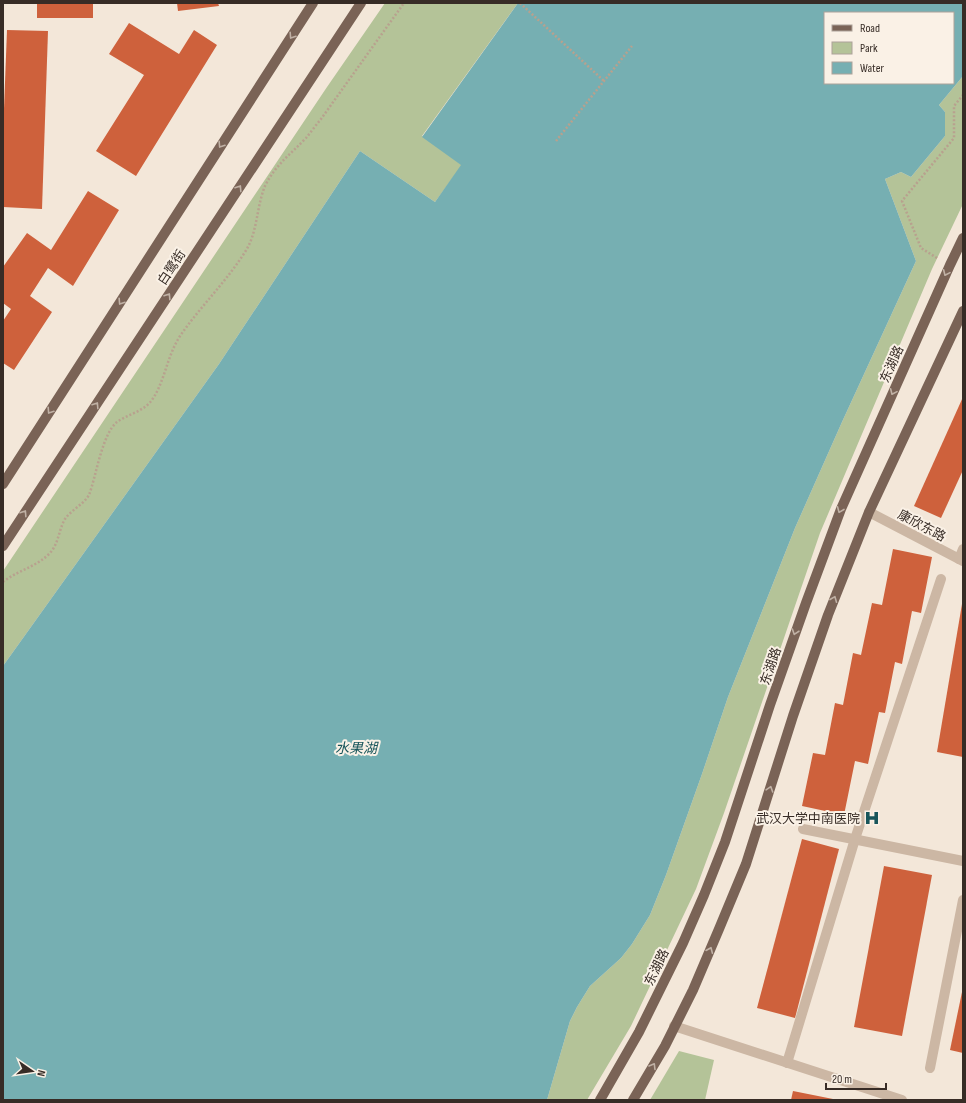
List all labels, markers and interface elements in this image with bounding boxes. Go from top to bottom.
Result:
legend [824,12,954,84]
text: Road [860,21,880,36]
one-way arrow [289,32,296,39]
text: Park [860,41,878,56]
text: Water [860,61,884,76]
one-way arrow [218,141,226,148]
one-way arrow [234,185,241,192]
street label: 白鹭街 [155,247,189,288]
one-way arrow [943,268,951,276]
one-way arrow [163,293,171,300]
one-way arrow [118,297,125,304]
street label: 东湖路 [877,343,907,385]
one-way arrow [890,387,898,395]
one-way arrow [91,402,98,409]
one-way arrow [47,407,55,414]
one-way arrow [837,507,845,514]
street label: 康欣东路 [895,507,948,545]
one-way arrow [20,510,27,517]
one-way arrow [829,596,837,603]
one-way arrow [792,629,800,636]
street label: 东湖路 [757,645,785,687]
water label: 水果湖 [335,740,379,757]
one-way arrow [765,786,774,793]
hospital icon: 武汉大学中南医院 [863,809,881,827]
place label: 武汉大学中南医院 [756,811,860,827]
street label: 东湖路 [641,946,673,988]
one-way arrow [705,947,713,954]
north arrow [12,1051,52,1091]
one-way arrow [648,1063,655,1070]
scale bar [826,1065,886,1091]
text: N [34,1069,48,1078]
text: 20 m [832,1072,852,1087]

